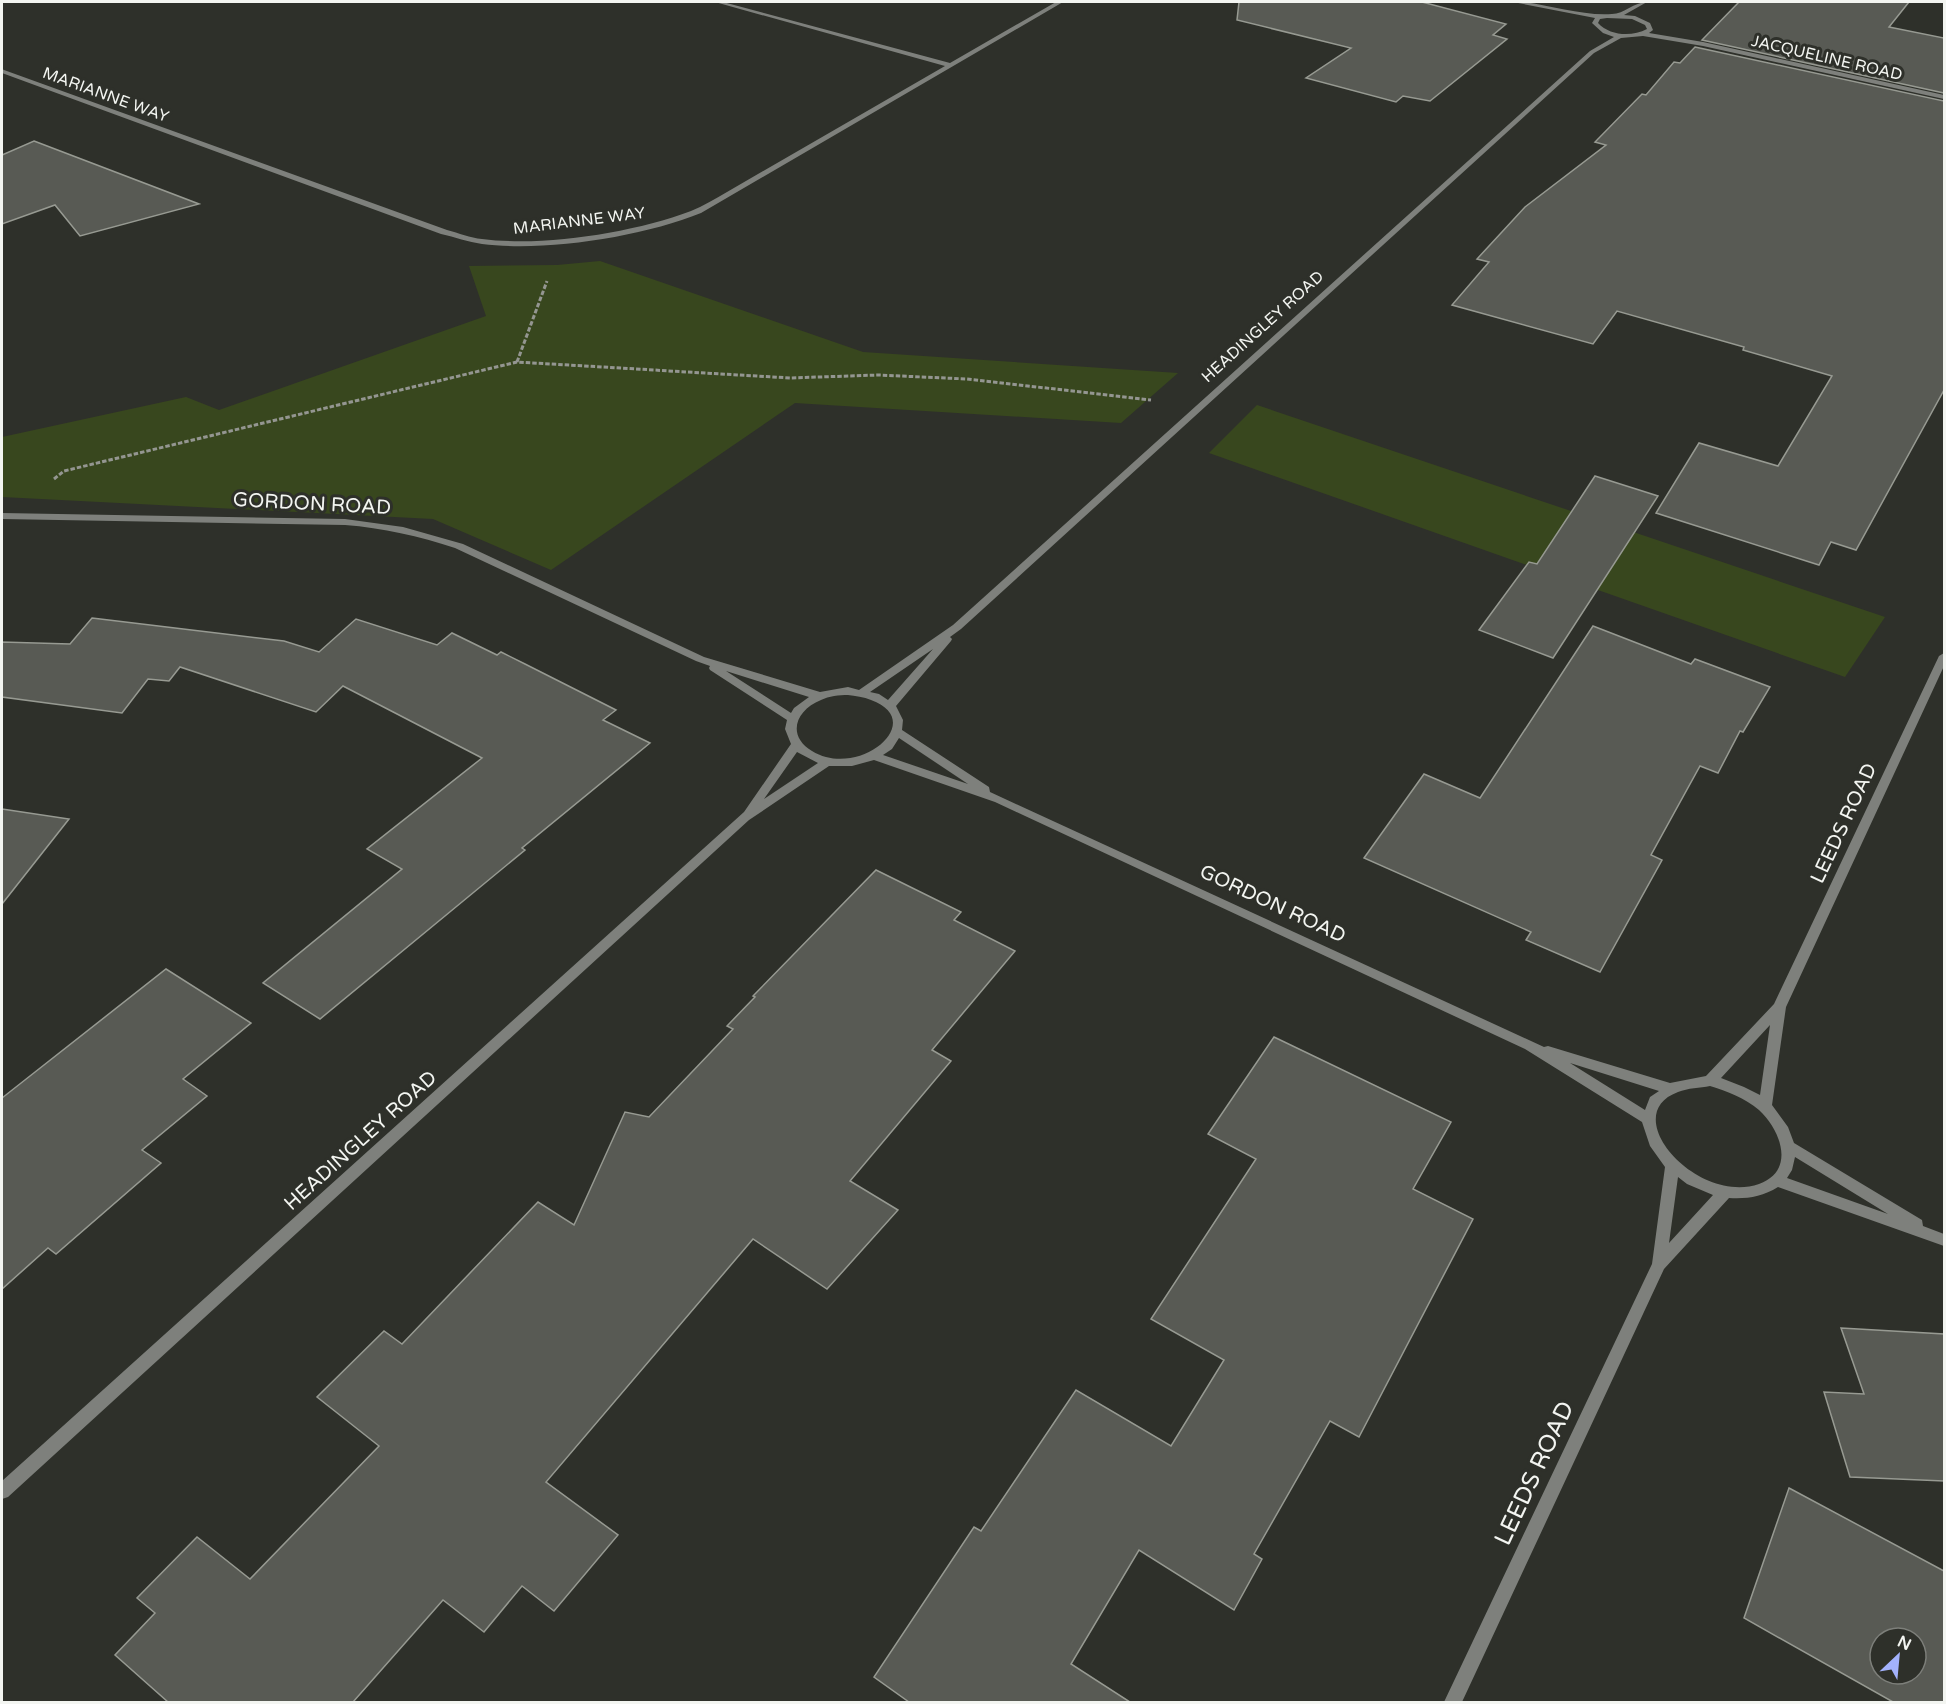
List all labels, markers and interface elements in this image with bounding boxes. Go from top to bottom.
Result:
street label: JACQUELINE ROAD [1749,31,1904,85]
street label: MARIANNE WAY [40,63,171,127]
street label: MARIANNE WAY [512,203,646,239]
street label: HEADINGLEY ROAD [1197,267,1328,387]
street label: GORDON ROAD [232,488,392,520]
street label: LEEDS ROAD [1806,760,1882,887]
street label: GORDON ROAD [1196,860,1349,948]
street label: HEADINGLEY ROAD [279,1066,442,1216]
street label: LEEDS ROAD [1488,1397,1580,1550]
north arrow [1868,1626,1928,1686]
text: N [1894,1632,1914,1655]

